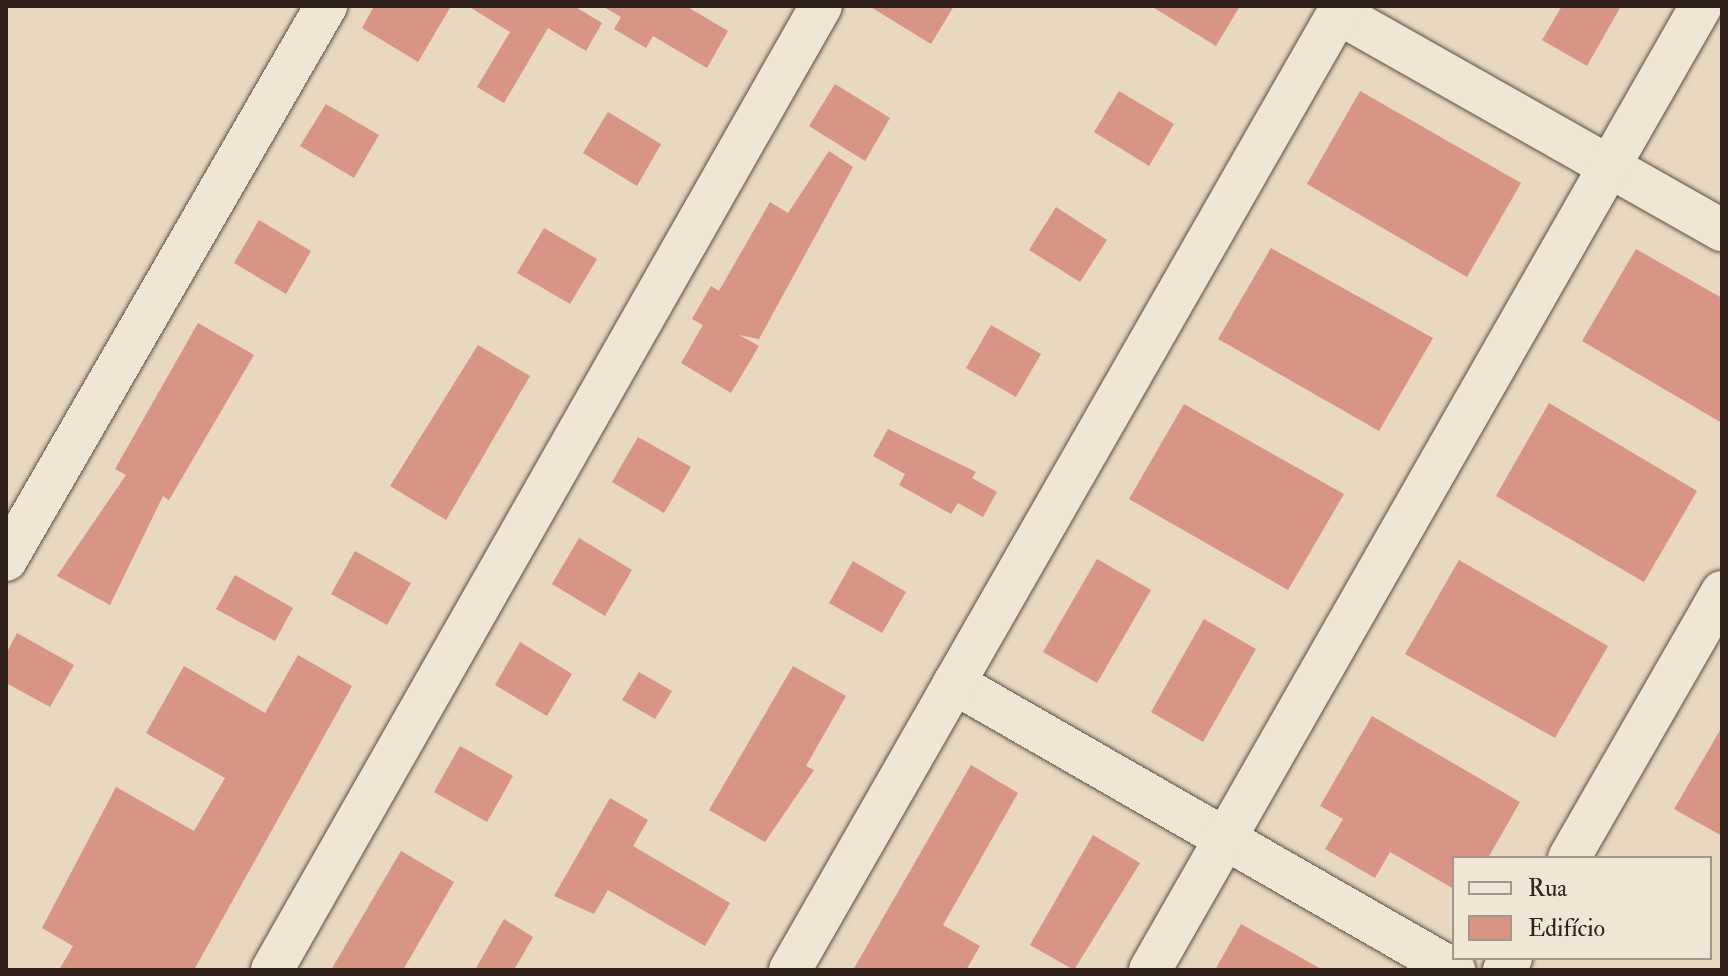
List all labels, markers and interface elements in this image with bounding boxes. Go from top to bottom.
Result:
legend [1452,856,1712,960]
text: Rua [1528,873,1567,904]
text: Edifício [1528,913,1605,944]

